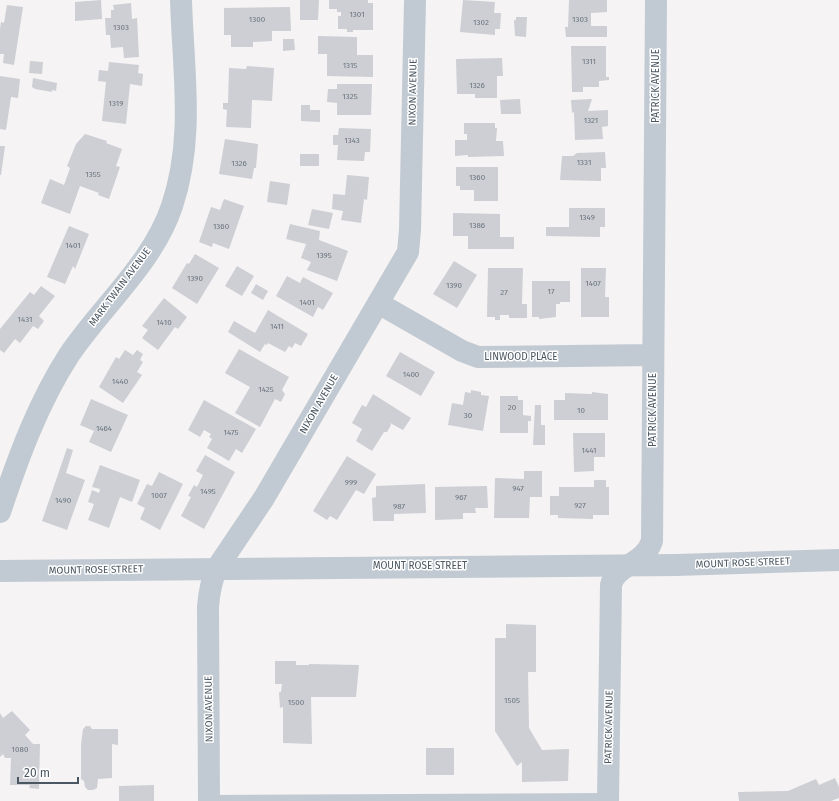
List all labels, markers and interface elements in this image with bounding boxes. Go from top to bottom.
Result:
house number: 1301 [349,10,365,19]
house number: 1300 [249,15,266,24]
house number: 1303 [572,15,588,24]
house number: 1302 [473,18,489,27]
house number: 1303 [113,23,129,32]
street label: PATRICK AVENUE [650,49,662,123]
house number: 1311 [582,57,596,66]
street label: NIXON AVENUE [406,59,420,125]
house number: 1315 [343,61,357,70]
house number: 1326 [469,81,485,90]
house number: 1325 [342,92,358,101]
house number: 1319 [109,99,123,108]
house number: 1321 [584,116,598,125]
house number: 1343 [344,136,360,145]
house number: 1331 [577,158,591,167]
house number: 1326 [231,159,247,168]
house number: 1355 [85,170,101,179]
house number: 1360 [469,173,486,182]
house number: 1349 [579,213,595,222]
house number: 1386 [469,221,485,230]
house number: 1360 [213,222,230,231]
house number: 1401 [65,241,81,250]
street label: MARK TWAIN AVENUE [87,245,153,329]
house number: 1395 [316,251,332,260]
house number: 1390 [187,274,204,283]
house number: 1407 [585,279,601,288]
house number: 1390 [446,281,463,290]
house number: 17 [547,287,555,296]
house number: 27 [500,288,508,297]
house number: 1401 [299,298,315,307]
house number: 1431 [18,315,32,324]
house number: 1410 [156,318,172,327]
house number: 1411 [270,322,284,331]
street label: LINWOOD PLACE [484,351,558,363]
house number: 1400 [403,370,420,379]
street label: NIXON AVENUE [297,372,341,436]
street label: PATRICK AVENUE [647,373,659,447]
house number: 1440 [112,377,129,386]
house number: 1425 [258,385,274,394]
house number: 20 [508,403,517,412]
house number: 10 [577,406,585,415]
house number: 30 [464,411,473,420]
house number: 1464 [96,424,113,433]
house number: 1475 [224,428,238,437]
house number: 1441 [582,446,596,455]
house number: 999 [345,478,357,487]
house number: 947 [512,484,524,493]
house number: 1495 [200,487,216,496]
house number: 1007 [151,491,167,500]
house number: 967 [455,493,467,502]
house number: 1490 [55,496,72,505]
house number: 927 [574,501,586,510]
house number: 987 [393,502,405,511]
street label: MOUNT ROSE STREET [696,555,791,571]
street label: MOUNT ROSE STREET [373,560,468,572]
street label: MOUNT ROSE STREET [49,563,144,577]
street label: NIXON AVENUE [202,676,216,742]
street label: PATRICK AVENUE [602,690,616,764]
house number: 1505 [504,696,520,705]
house number: 1500 [288,698,305,707]
house number: 1080 [12,745,29,754]
scale bar [18,759,78,785]
text: 20 m [24,766,50,780]

